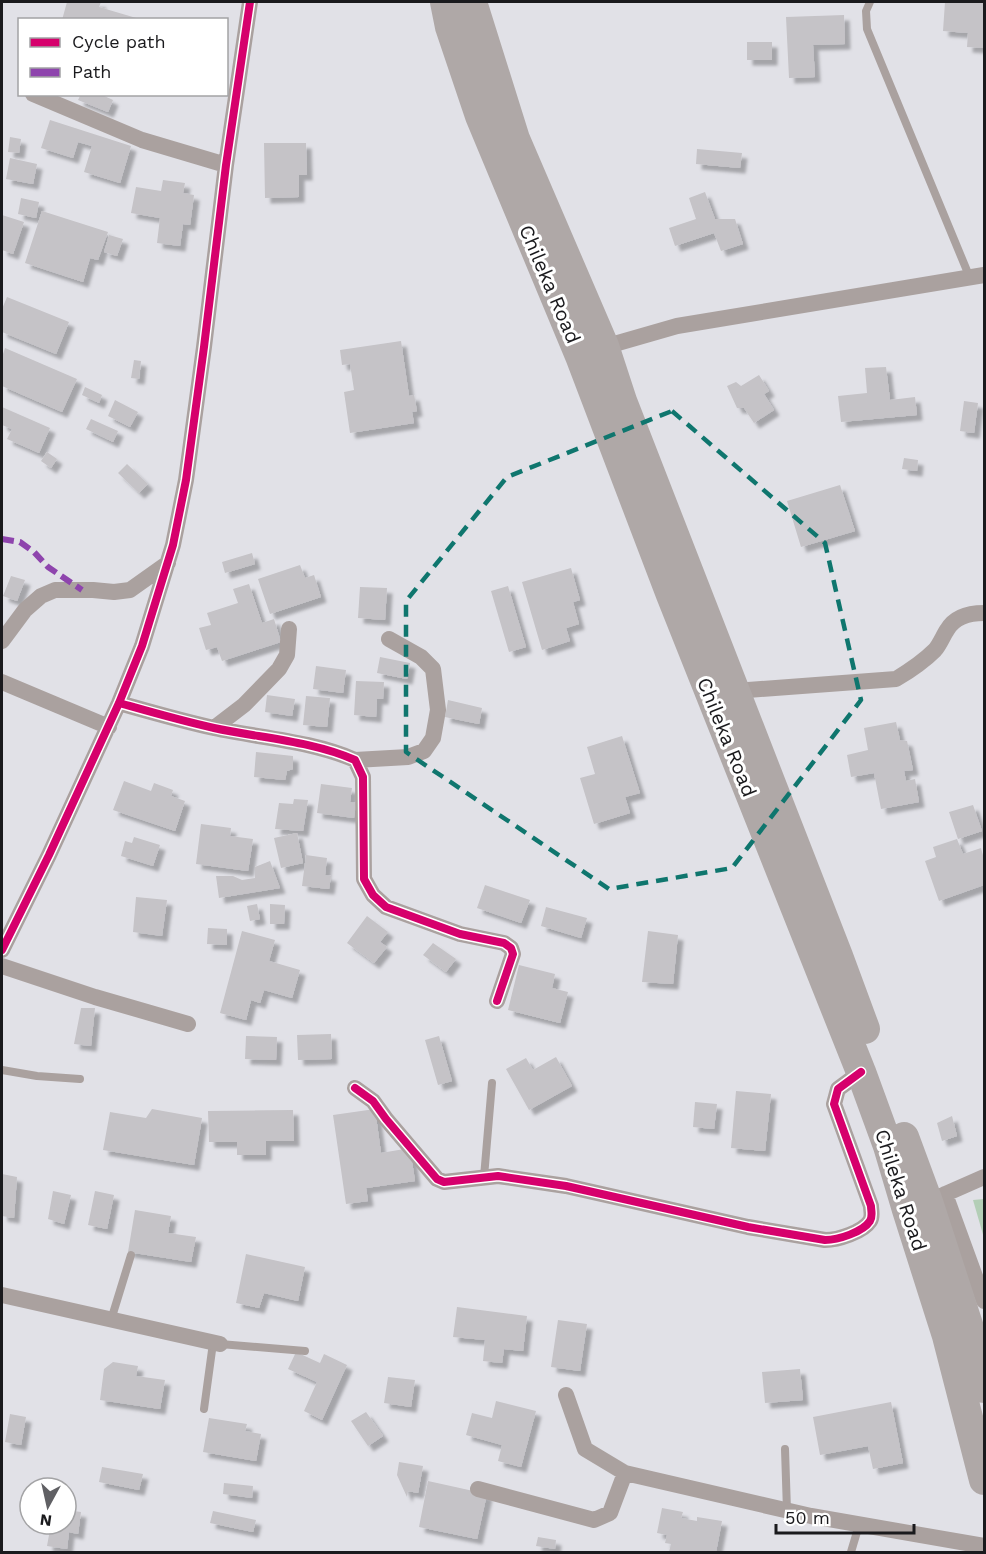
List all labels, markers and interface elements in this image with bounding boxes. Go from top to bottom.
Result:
legend [18,18,228,96]
text: Cycle path [72,31,166,52]
text: Path [72,61,112,82]
street label: Chileka Road [514,221,586,347]
street label: Chileka Road [692,674,762,800]
street label: Chileka Road [870,1126,932,1254]
north arrow [18,1476,78,1536]
scale bar [776,1497,914,1535]
text: 50 m [785,1507,830,1528]
text: N [39,1510,53,1531]

